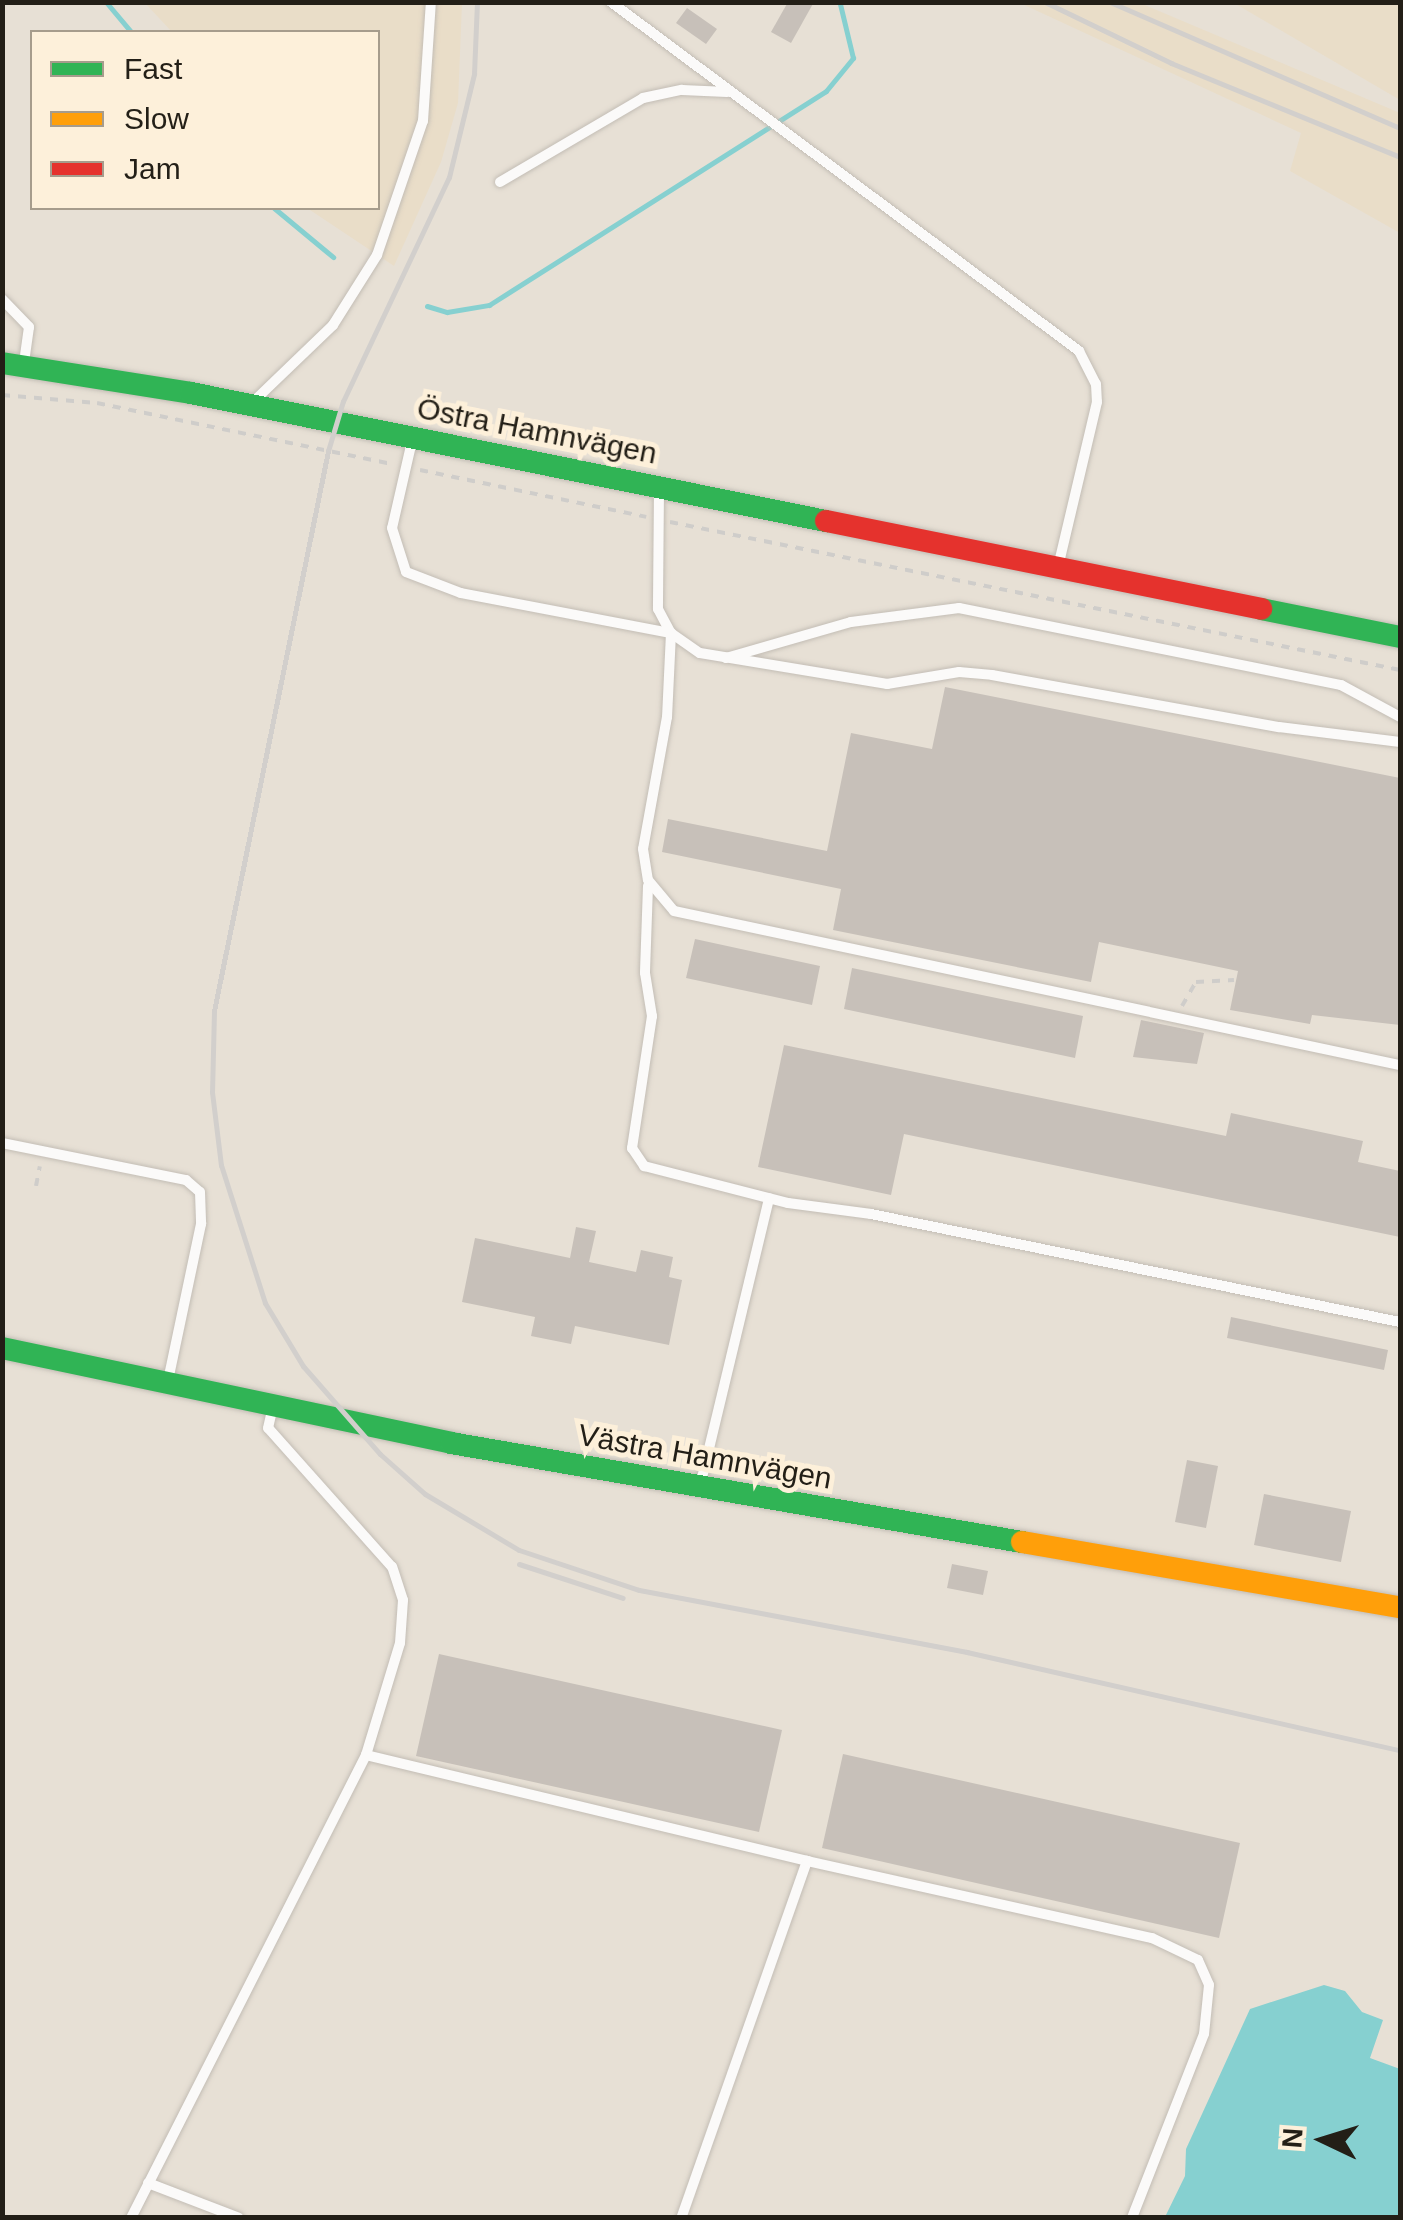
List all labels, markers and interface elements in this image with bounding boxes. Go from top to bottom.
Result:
legend [30,30,380,210]
text: Fast [124,52,182,85]
text: Slow [124,102,189,135]
text: Jam [124,152,181,185]
street label: Östra Hamnvägen [414,390,660,472]
street label: Västra Hamnvägen [575,1417,835,1497]
north arrow [1273,2090,1373,2190]
text: N [1276,2127,1309,2149]

